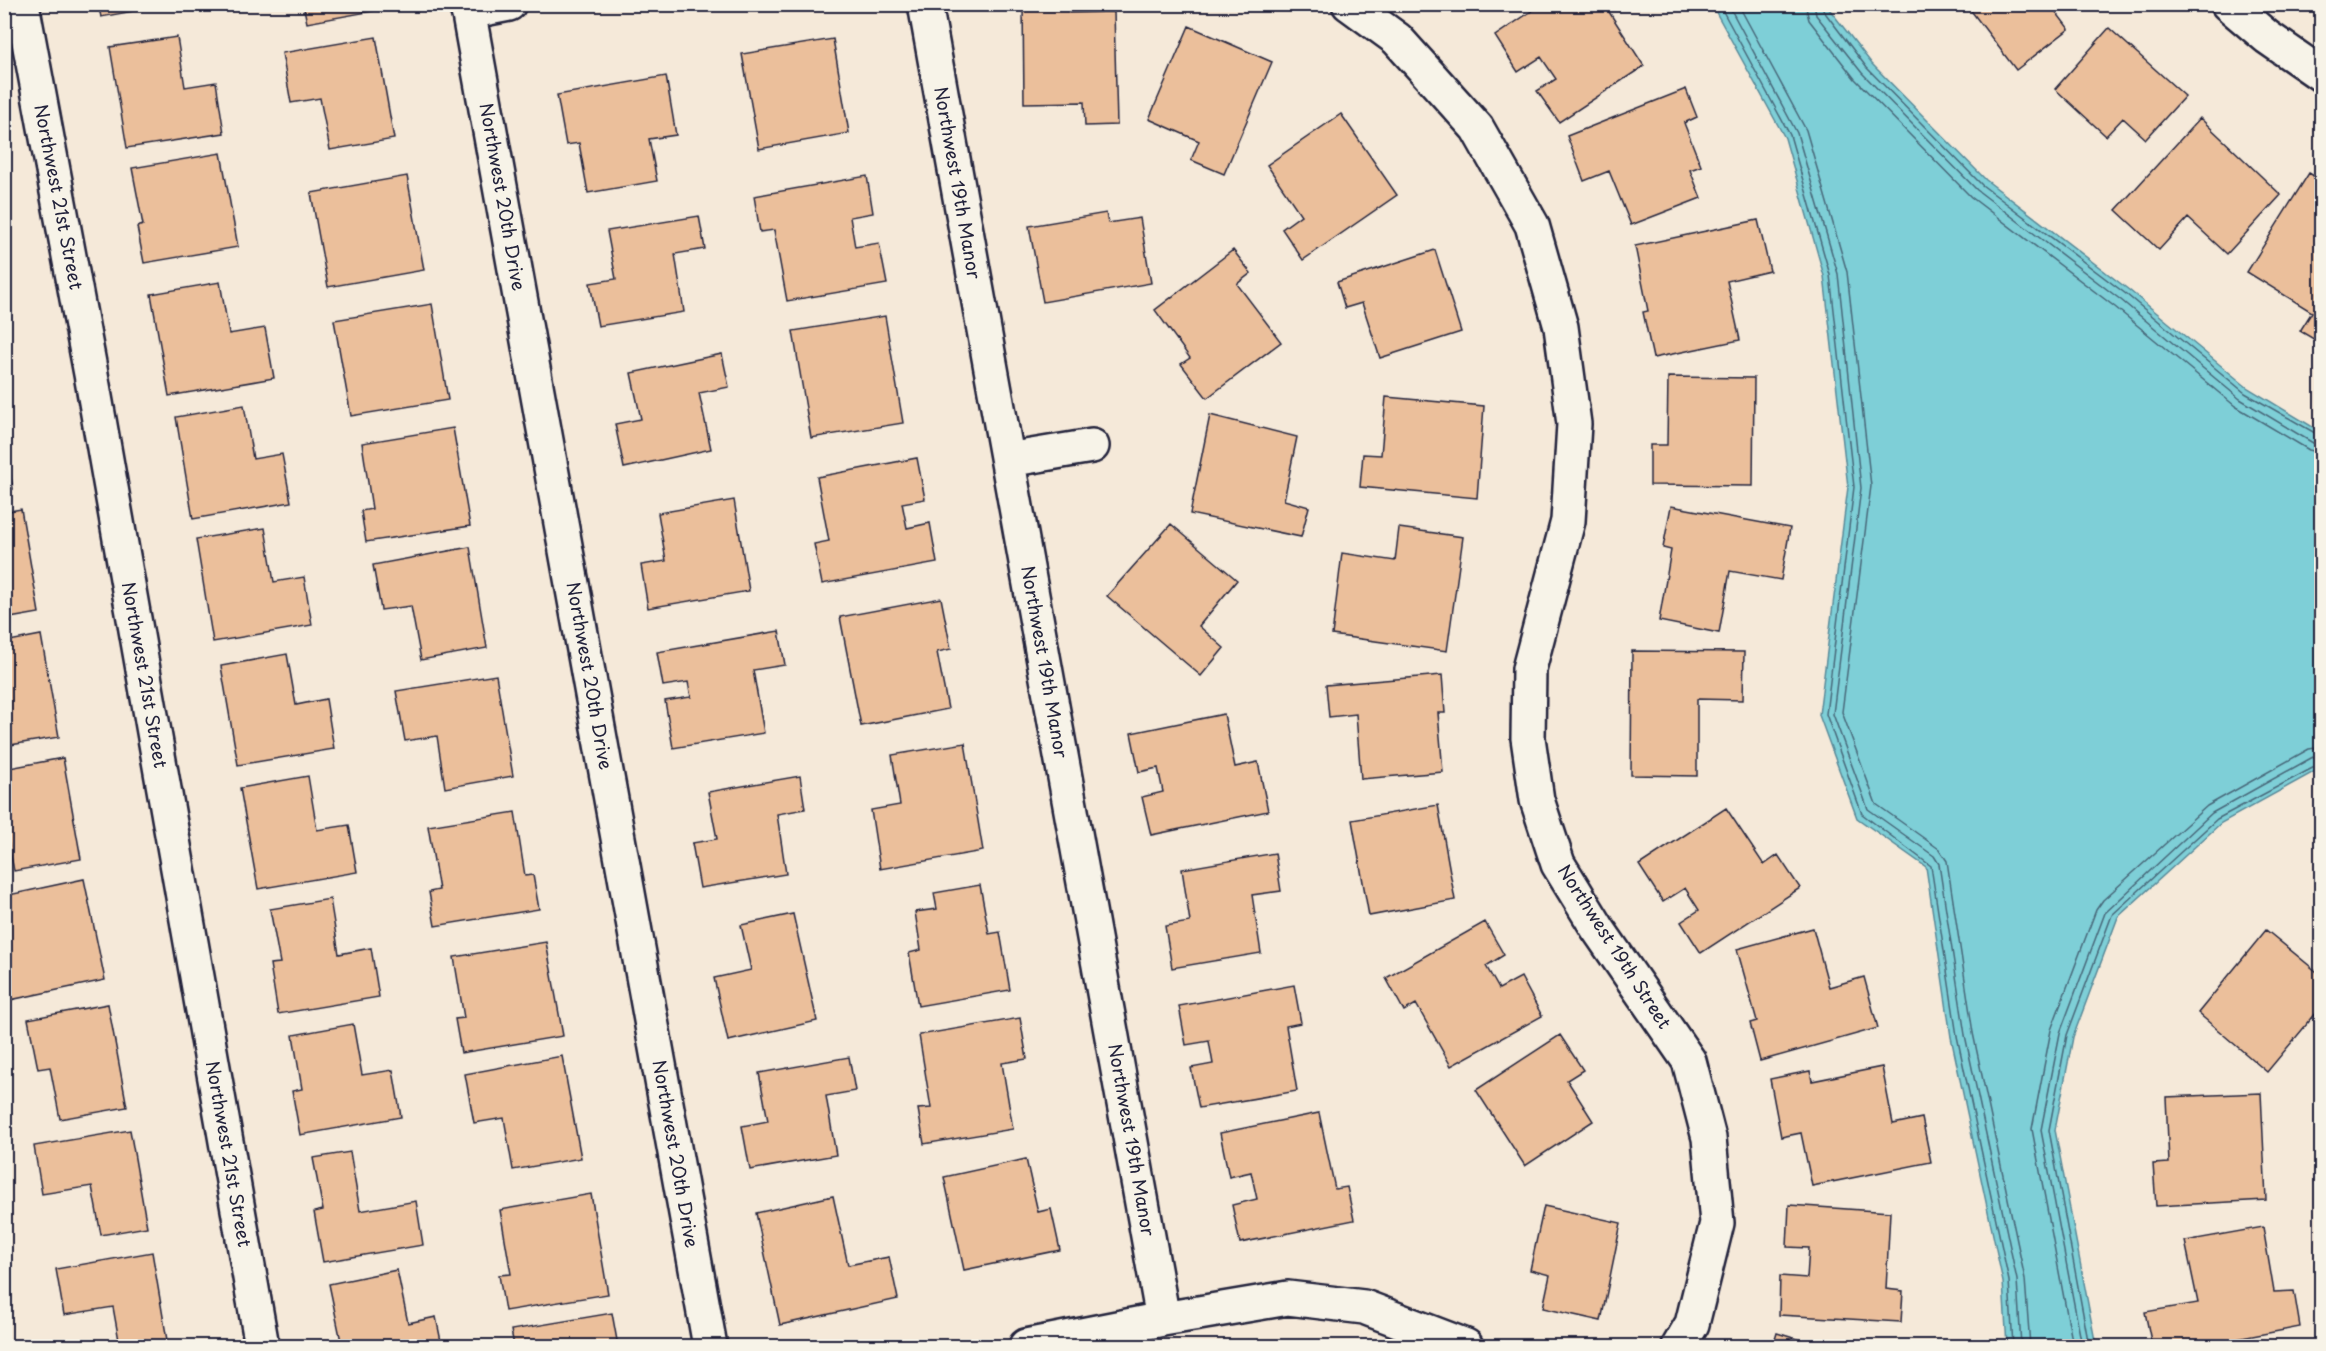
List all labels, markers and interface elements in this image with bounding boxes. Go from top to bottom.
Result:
street label: Northwest 19th Manor [928,84,989,282]
street label: Northwest 20th Drive [474,101,533,293]
street label: Northwest 21st Street [28,102,91,292]
street label: Northwest 19th Manor [1015,563,1076,761]
street label: Northwest 21st Street [116,580,175,770]
street label: Northwest 20th Drive [561,580,620,772]
street label: Northwest 19th Street [1552,859,1679,1034]
street label: Northwest 19th Manor [1102,1041,1163,1239]
street label: Northwest 20th Drive [647,1058,706,1250]
street label: Northwest 21st Street [200,1059,259,1249]

